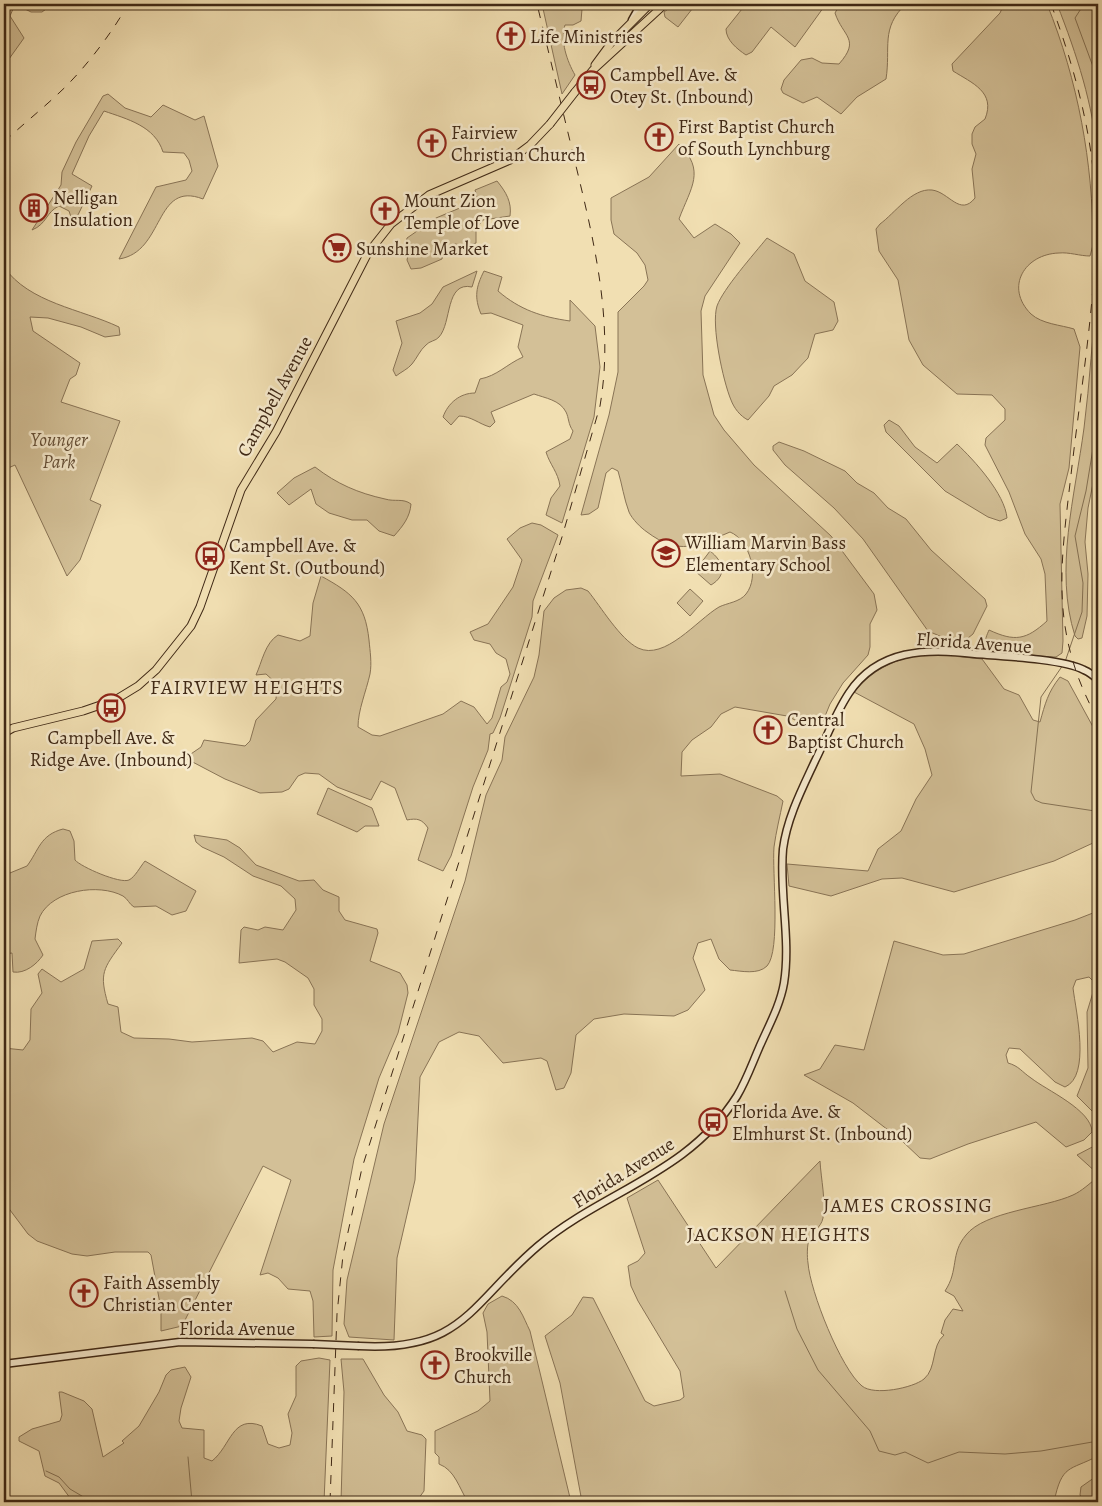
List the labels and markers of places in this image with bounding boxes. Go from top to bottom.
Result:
church icon: Life Ministries [496,21,526,51]
place label: Life Ministries [530,24,643,50]
place label: Campbell Ave. & Otey St. (Inbound) [610,62,753,110]
bus stop icon: Campbell Ave. & Otey St. (Inbound) [576,70,606,100]
place label: First Baptist Church of South Lynchburg [678,114,835,162]
place label: Fairview Christian Church [451,120,586,168]
church icon: First Baptist Church of South Lynchburg [644,122,674,152]
church icon: Fairview Christian Church [417,128,447,158]
place label: Nelligan Insulation [53,185,133,233]
place label: Mount Zion Temple of Love [404,188,519,236]
building icon: Nelligan Insulation [19,193,49,223]
church icon: Mount Zion Temple of Love [370,196,400,226]
supermarket icon: Sunshine Market [322,233,352,263]
place label: Sunshine Market [356,236,488,262]
place label: William Marvin Bass Elementary School [684,530,846,578]
place label: Campbell Ave. & Kent St. (Outbound) [229,533,385,581]
school or university icon: William Marvin Bass Elementary School [651,538,681,568]
bus stop icon: Campbell Ave. & Kent St. (Outbound) [195,541,225,571]
bus stop icon: Campbell Ave. & Ridge Ave. (Inbound) [96,693,126,723]
place label: Central Baptist Church [787,707,904,755]
church icon: Central Baptist Church [753,715,783,745]
place label: Campbell Ave. & Ridge Ave. (Inbound) [30,725,192,773]
place label: Florida Ave. & Elmhurst St. (Inbound) [732,1099,912,1147]
bus stop icon: Florida Ave. & Elmhurst St. (Inbound) [698,1107,728,1137]
place label: Faith Assembly Christian Center [103,1270,232,1318]
church icon: Faith Assembly Christian Center [69,1278,99,1308]
place label: Brookville Church [454,1342,532,1390]
church icon: Brookville Church [420,1350,450,1380]

